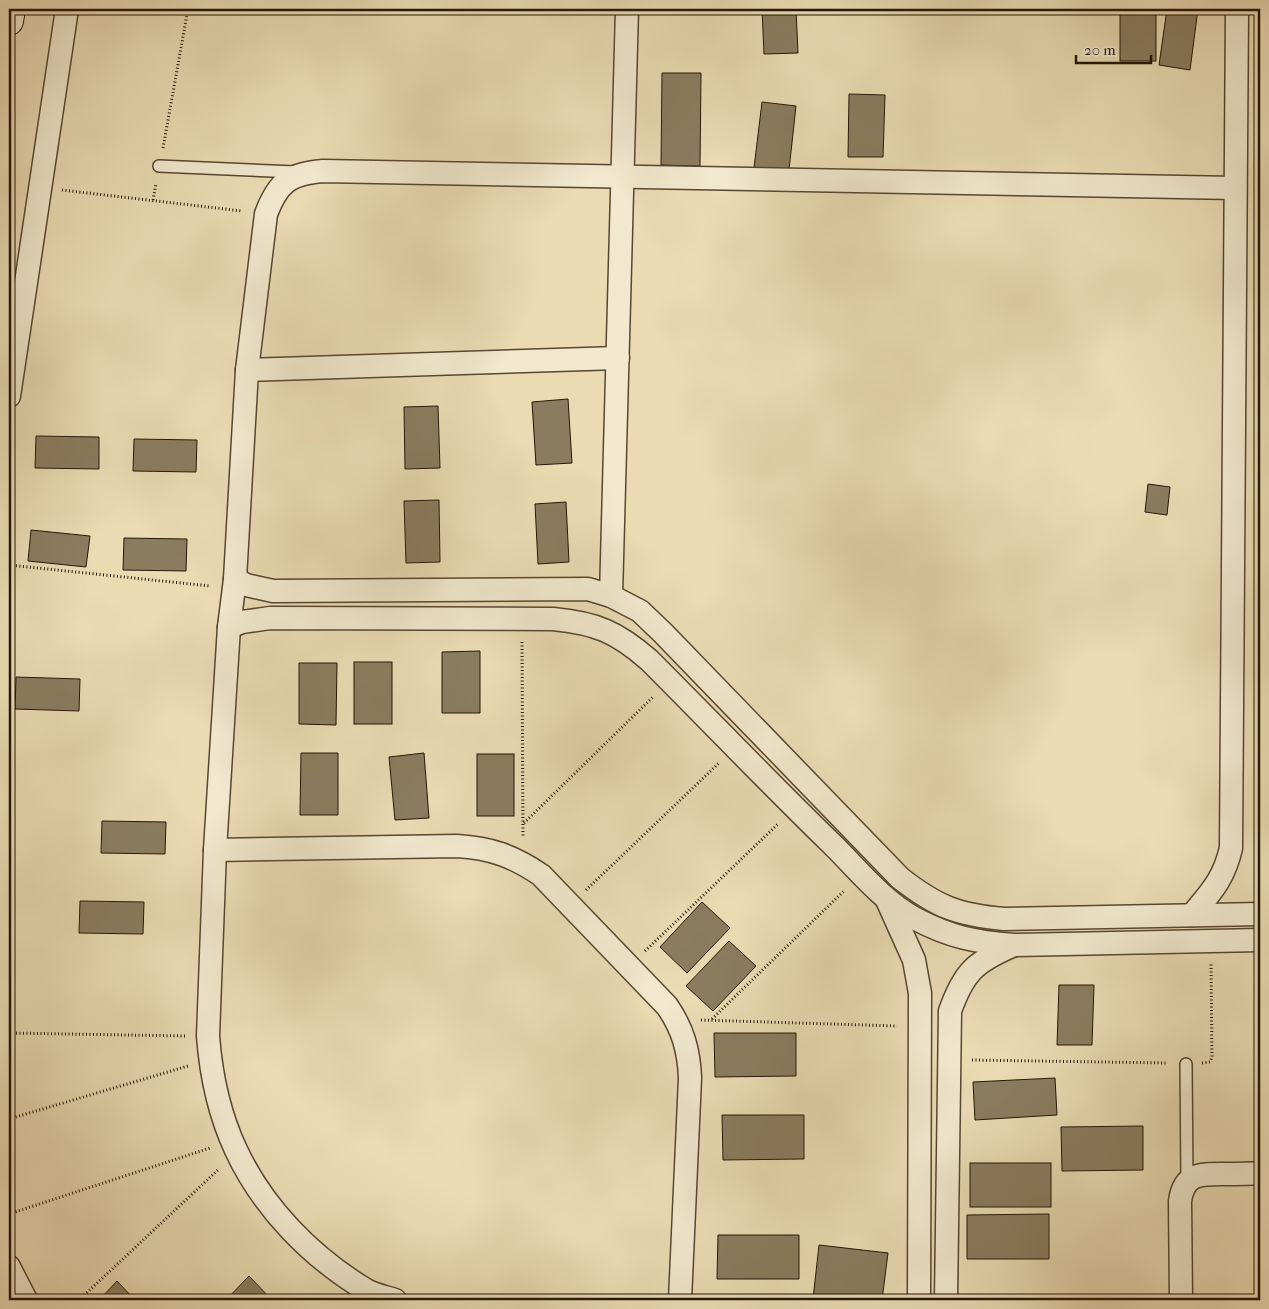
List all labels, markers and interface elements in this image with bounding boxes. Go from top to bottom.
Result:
scale bar [1076,32,1152,64]
text: 20 m [1084,41,1116,59]

